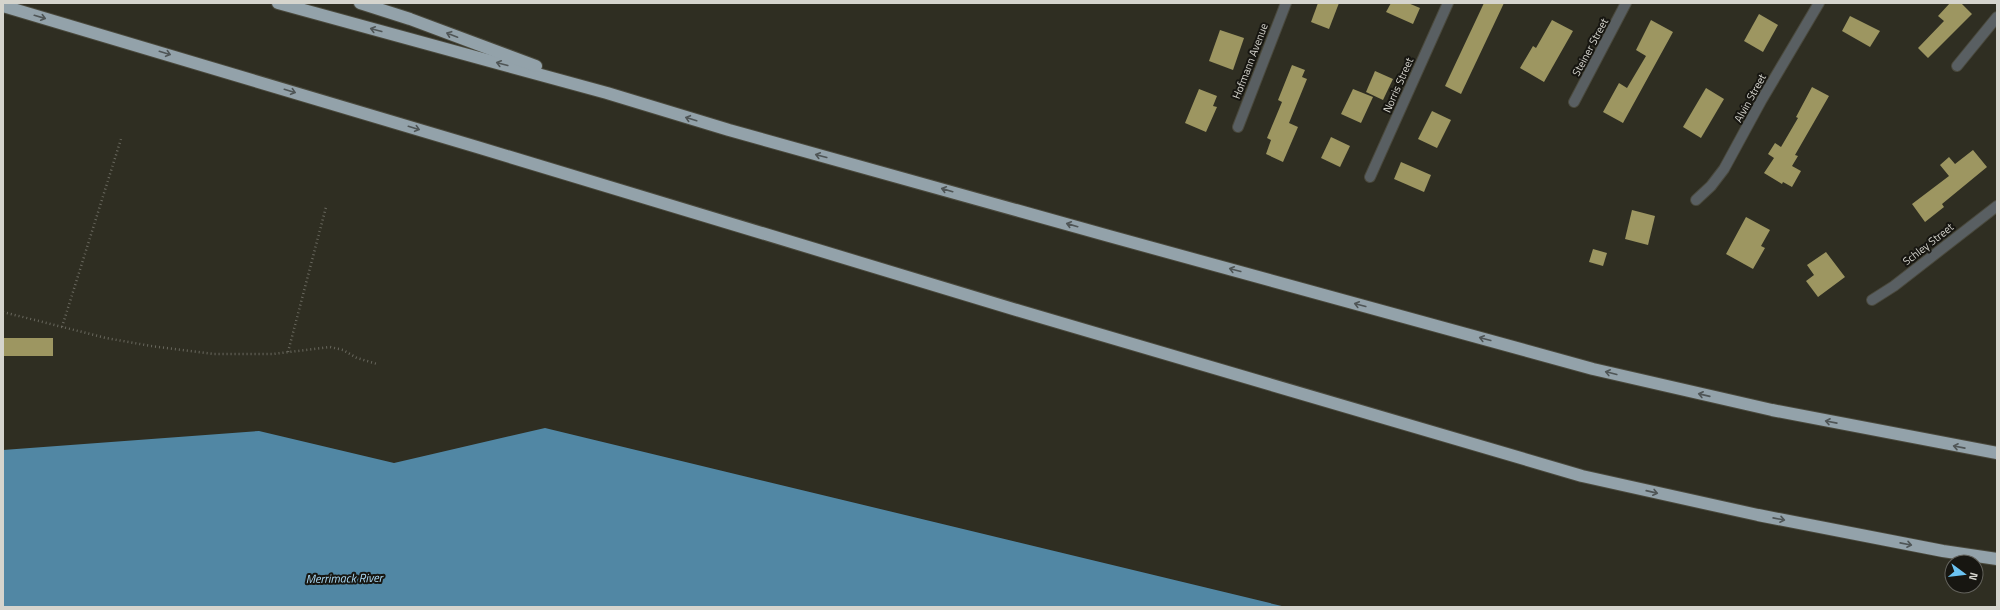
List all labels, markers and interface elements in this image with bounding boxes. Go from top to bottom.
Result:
one-way arrow [34,14,47,21]
street label: Steiner Street [1568,15,1612,79]
street label: Hofmann Avenue [1228,20,1272,101]
one-way arrow [370,26,383,33]
one-way arrow [447,30,459,38]
one-way arrow [159,50,172,57]
street label: Norris Street [1379,55,1417,115]
one-way arrow [495,60,508,67]
street label: Alvin Street [1730,71,1770,125]
one-way arrow [283,88,296,95]
one-way arrow [685,115,698,122]
one-way arrow [408,125,421,132]
one-way arrow [815,152,828,159]
one-way arrow [940,186,953,194]
street label: Schley Street [1899,219,1957,269]
one-way arrow [1066,221,1079,228]
one-way arrow [1228,266,1241,274]
one-way arrow [1354,301,1367,308]
one-way arrow [1479,335,1492,342]
one-way arrow [1605,369,1618,376]
one-way arrow [1698,390,1711,398]
one-way arrow [1825,418,1838,426]
one-way arrow [1952,442,1965,450]
one-way arrow [1645,488,1658,496]
one-way arrow [1772,516,1785,524]
one-way arrow [1900,540,1913,548]
north arrow [1944,554,1984,594]
water label: Merrimack River [305,568,385,588]
text: N [1965,571,1982,582]

